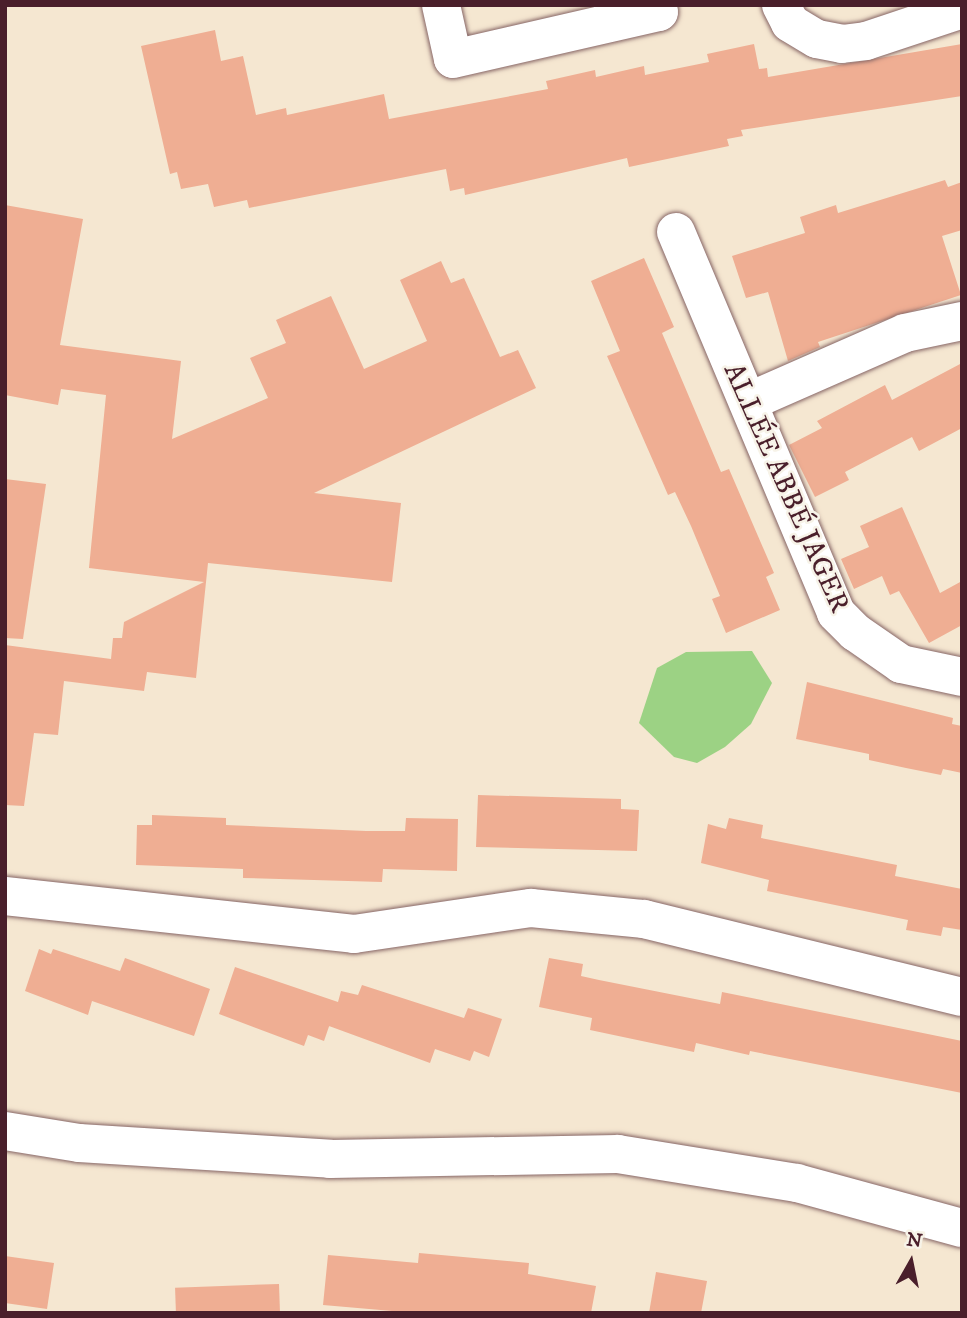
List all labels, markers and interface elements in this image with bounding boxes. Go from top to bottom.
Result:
street label: ALLÉE ABBÉ JAGER [716,358,856,618]
north arrow [876,1227,946,1297]
text: N [905,1228,924,1253]

